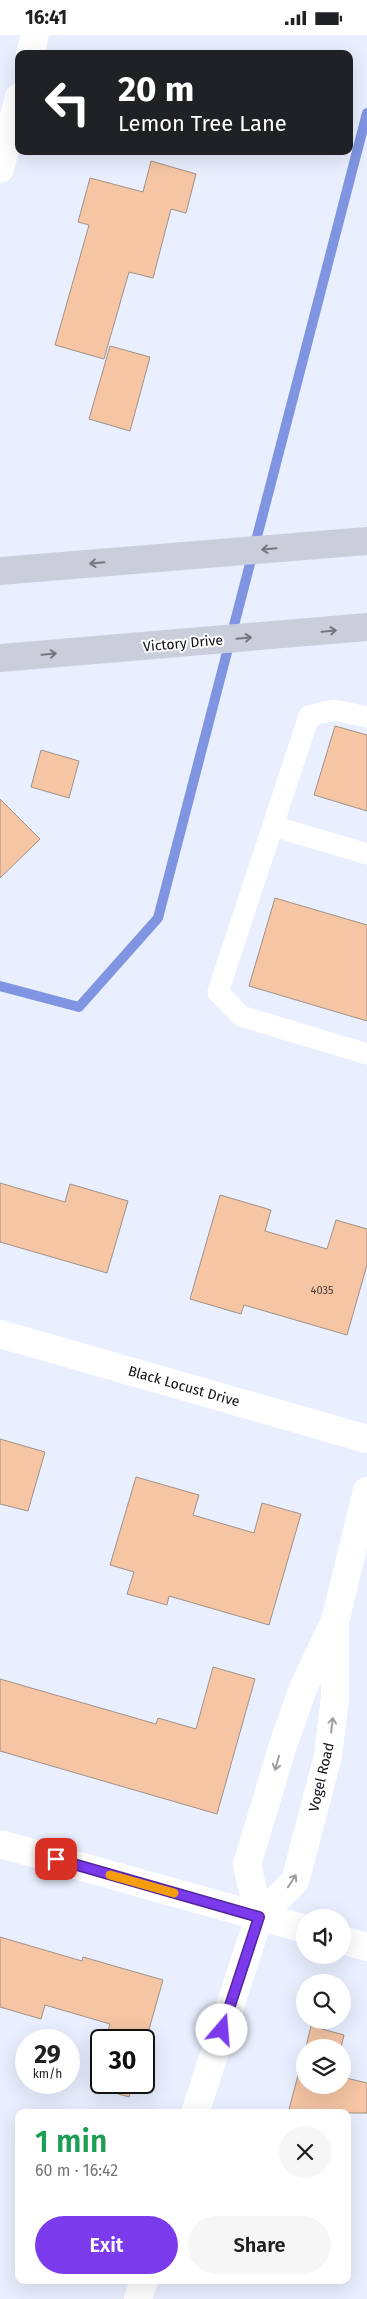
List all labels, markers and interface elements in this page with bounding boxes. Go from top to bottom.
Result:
text: 16:41 [25,6,67,29]
text: 20 m [118,68,194,110]
icon: left [35,70,100,135]
text: Lemon Tree Lane [118,110,287,137]
one-way arrow [262,544,278,554]
one-way arrow [90,558,106,568]
one-way arrow [321,626,337,635]
street label: Victory Drive [142,632,224,655]
one-way arrow [235,633,251,642]
one-way arrow [40,649,56,659]
house number: 4035 [311,1284,334,1297]
street label: Black Locust Drive [126,1362,242,1411]
one-way arrow [327,1717,337,1733]
street label: Vogel Road [305,1741,338,1813]
one-way arrow [272,1755,282,1771]
pin [35,1838,77,1880]
icon: arrive [42,1845,70,1873]
one-way arrow [287,1874,298,1888]
map controls [296,1909,351,2094]
button: sound [296,1909,351,1964]
button: search [296,1974,351,2029]
position arrow [195,2003,247,2055]
speed limit sign: 30 [90,2029,155,2094]
button: layers [296,2039,351,2094]
text: 29 [34,2040,61,2070]
text: km/h [33,2067,62,2081]
text: 1 min [35,2124,107,2160]
button: close [279,2126,331,2178]
text: 60 m · 16:42 [35,2161,118,2180]
button: Exit [35,2216,178,2274]
button: Share [188,2216,331,2274]

